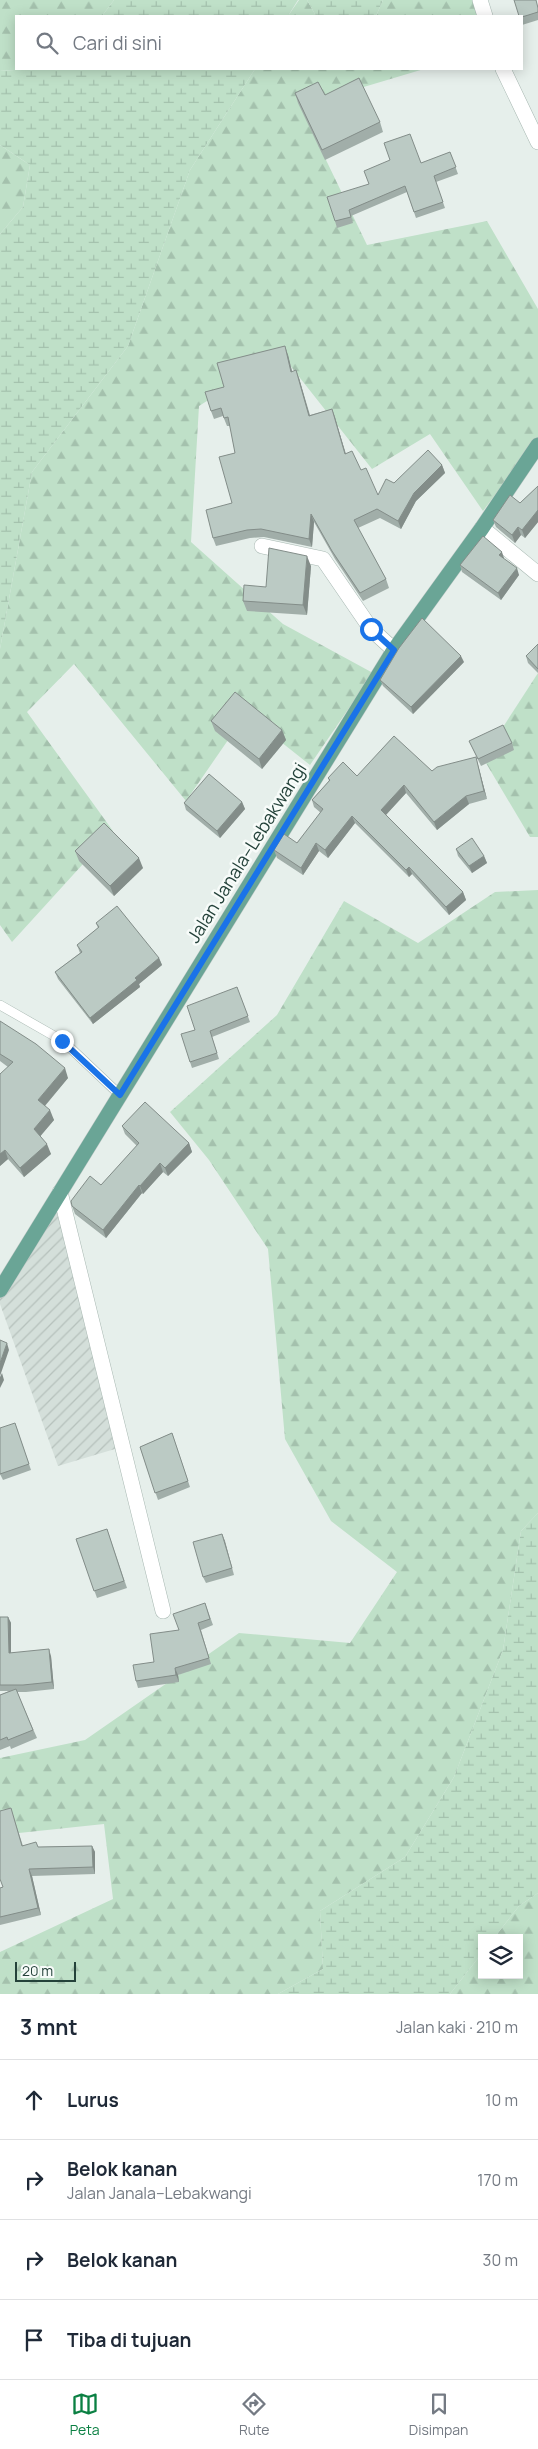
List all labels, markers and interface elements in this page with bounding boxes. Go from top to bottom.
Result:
search box [15,15,523,70]
icon: search [33,29,61,57]
text: Cari di sini [73,30,162,56]
route start [360,618,383,641]
street label: Jalan Janala–Lebakwangi [181,758,311,947]
route end [51,1030,74,1053]
map controls [478,1934,523,1979]
button: layers [478,1934,523,1979]
scale bar [15,1959,76,1982]
text: 20 m [22,1961,53,1980]
text: 3 mnt [20,2013,78,2041]
text: Jalan kaki · 210 m [396,2016,518,2038]
icon: ahead [20,2086,48,2114]
text: Lurus [67,2087,119,2113]
text: 10 m [485,2089,518,2111]
text: Belok kanan [67,2156,177,2182]
icon: right [20,2166,48,2194]
text: 170 m [477,2169,518,2191]
text: Jalan Janala–Lebakwangi [67,2182,252,2204]
icon: right [20,2246,48,2274]
text: Belok kanan [67,2247,177,2273]
text: 30 m [483,2249,518,2271]
icon: arrive [20,2326,48,2354]
text: Tiba di tujuan [67,2327,191,2353]
tab: Peta [70,2390,100,2439]
tab: Rute [239,2390,270,2439]
tab: Disimpan [409,2390,468,2439]

